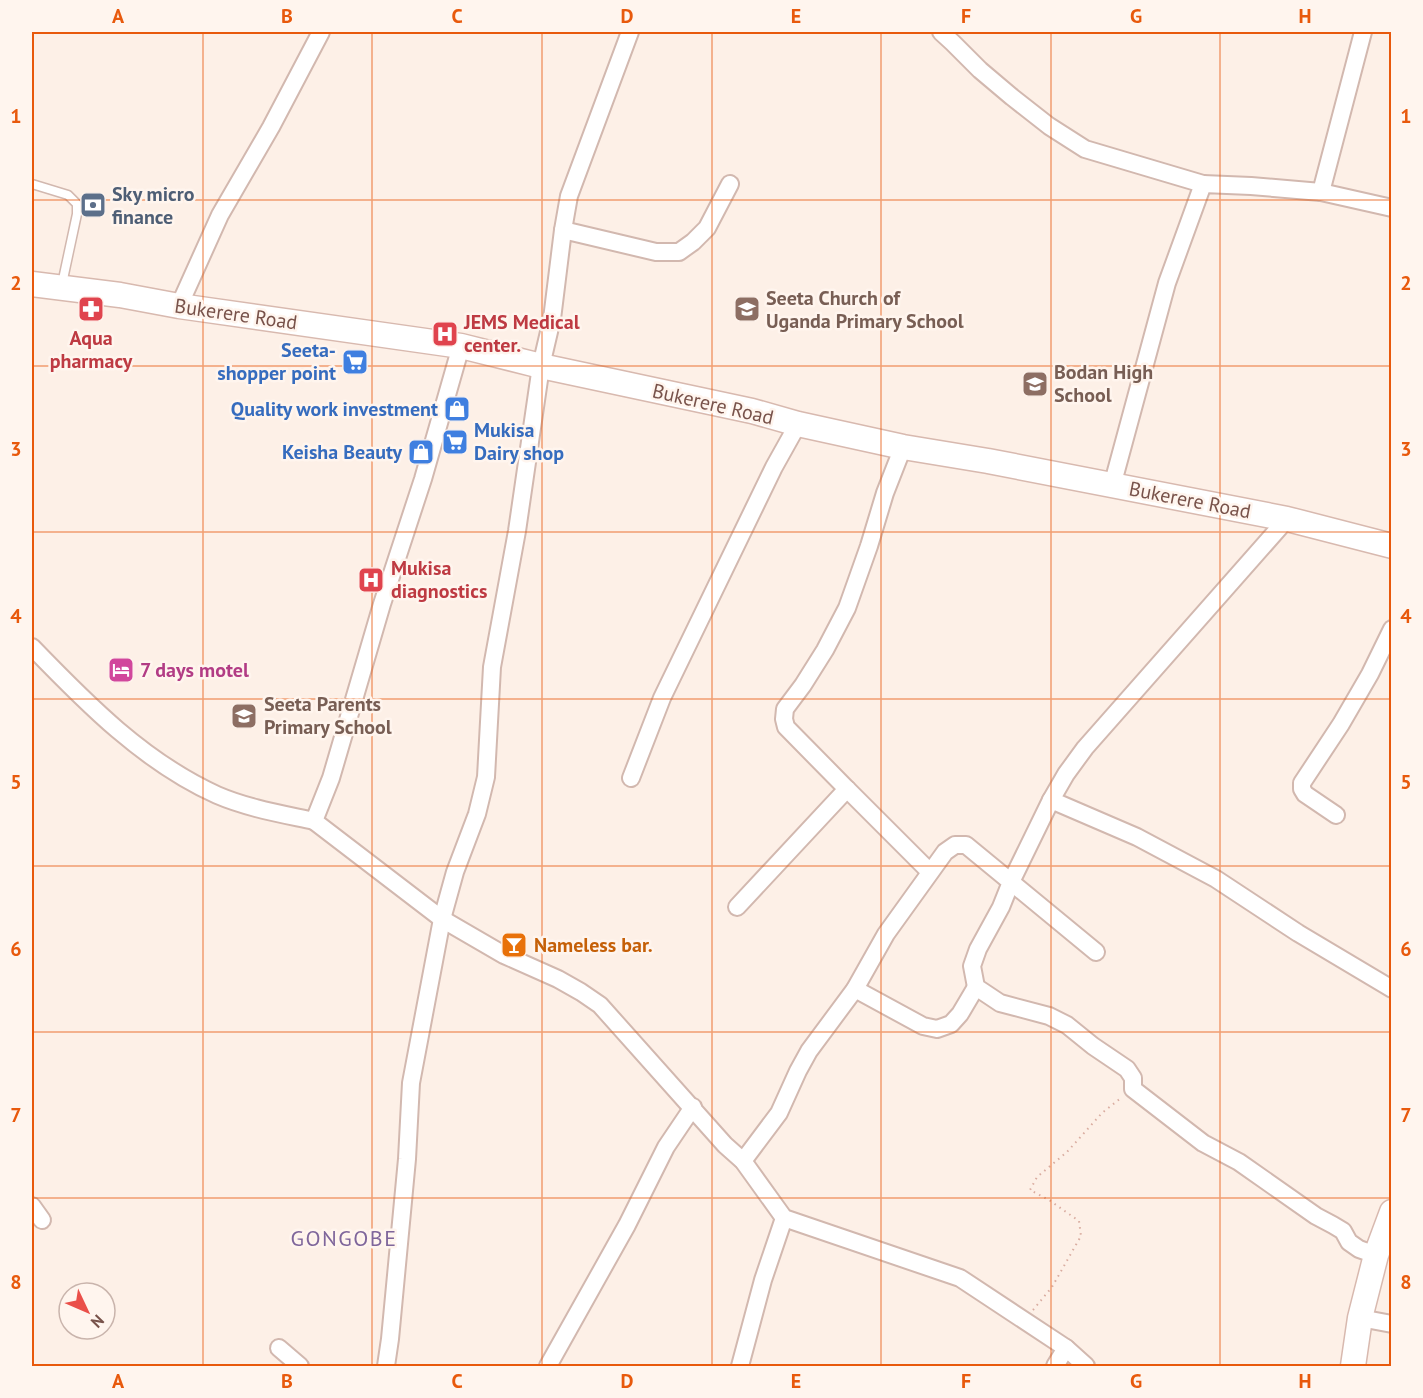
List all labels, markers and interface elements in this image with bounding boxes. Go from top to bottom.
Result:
text: A [112,3,125,29]
text: B [281,3,293,29]
text: C [451,3,463,29]
text: D [621,3,634,29]
text: E [791,3,801,29]
text: F [961,3,971,29]
text: G [1130,3,1142,29]
text: H [1298,3,1312,29]
text: 1 [10,103,22,129]
text: 1 [1400,103,1412,129]
place label: Sky micro finance [112,181,195,230]
bank icon: Sky micro finance [78,190,108,220]
text: 2 [10,270,22,296]
text: 2 [1400,270,1412,296]
place label: Seeta Church of Uganda Primary School [766,285,964,334]
street label: Bukerere Road [173,293,299,335]
pharmacy icon: Aqua pharmacy [76,294,106,324]
school or university icon: Seeta Church of Uganda Primary School [732,294,762,324]
place label: JEMS Medical center. [463,309,580,358]
hospital icon: JEMS Medical center. [430,319,460,349]
place label: Aqua pharmacy [50,325,133,374]
place label: Seeta- shopper point [217,337,336,386]
supermarket icon: Seeta- shopper point [340,347,370,377]
place label: Bodan High School [1054,359,1153,408]
school or university icon: Bodan High School [1020,369,1050,399]
street label: Bukerere Road [650,377,776,431]
shop icon: Quality work investment [442,394,472,424]
place label: Quality work investment [231,396,438,422]
place label: Mukisa Dairy shop [474,417,564,466]
supermarket icon: Mukisa Dairy shop [440,427,470,457]
text: 3 [10,436,22,462]
text: 3 [1400,436,1412,462]
shop icon: Keisha Beauty [406,437,436,467]
place label: Keisha Beauty [282,439,402,465]
street label: Bukerere Road [1127,475,1253,525]
place label: Mukisa diagnostics [391,555,487,604]
hospital icon: Mukisa diagnostics [356,565,386,595]
text: 4 [10,603,22,629]
text: 4 [1400,603,1412,629]
hotel icon: 7 days motel [106,655,136,685]
place label: 7 days motel [140,657,249,683]
place label: Seeta Parents Primary School [264,691,392,740]
school or university icon: Seeta Parents Primary School [229,701,259,731]
text: 5 [10,769,22,795]
text: 5 [1400,769,1412,795]
bar icon: Nameless bar. [499,930,529,960]
place label: Nameless bar. [534,932,653,958]
text: 6 [10,936,22,962]
text: 6 [1400,936,1412,962]
text: 7 [10,1102,22,1128]
text: 7 [1400,1102,1412,1128]
district label: GONGOBE [291,1224,397,1252]
text: 8 [10,1269,22,1295]
text: 8 [1400,1269,1412,1295]
north arrow [57,1281,117,1341]
text: N [87,1311,109,1332]
text: A [112,1368,125,1394]
text: B [281,1368,293,1394]
text: C [451,1368,463,1394]
text: D [621,1368,634,1394]
text: E [791,1368,801,1394]
text: F [961,1368,971,1394]
text: G [1130,1368,1142,1394]
text: H [1298,1368,1312,1394]

